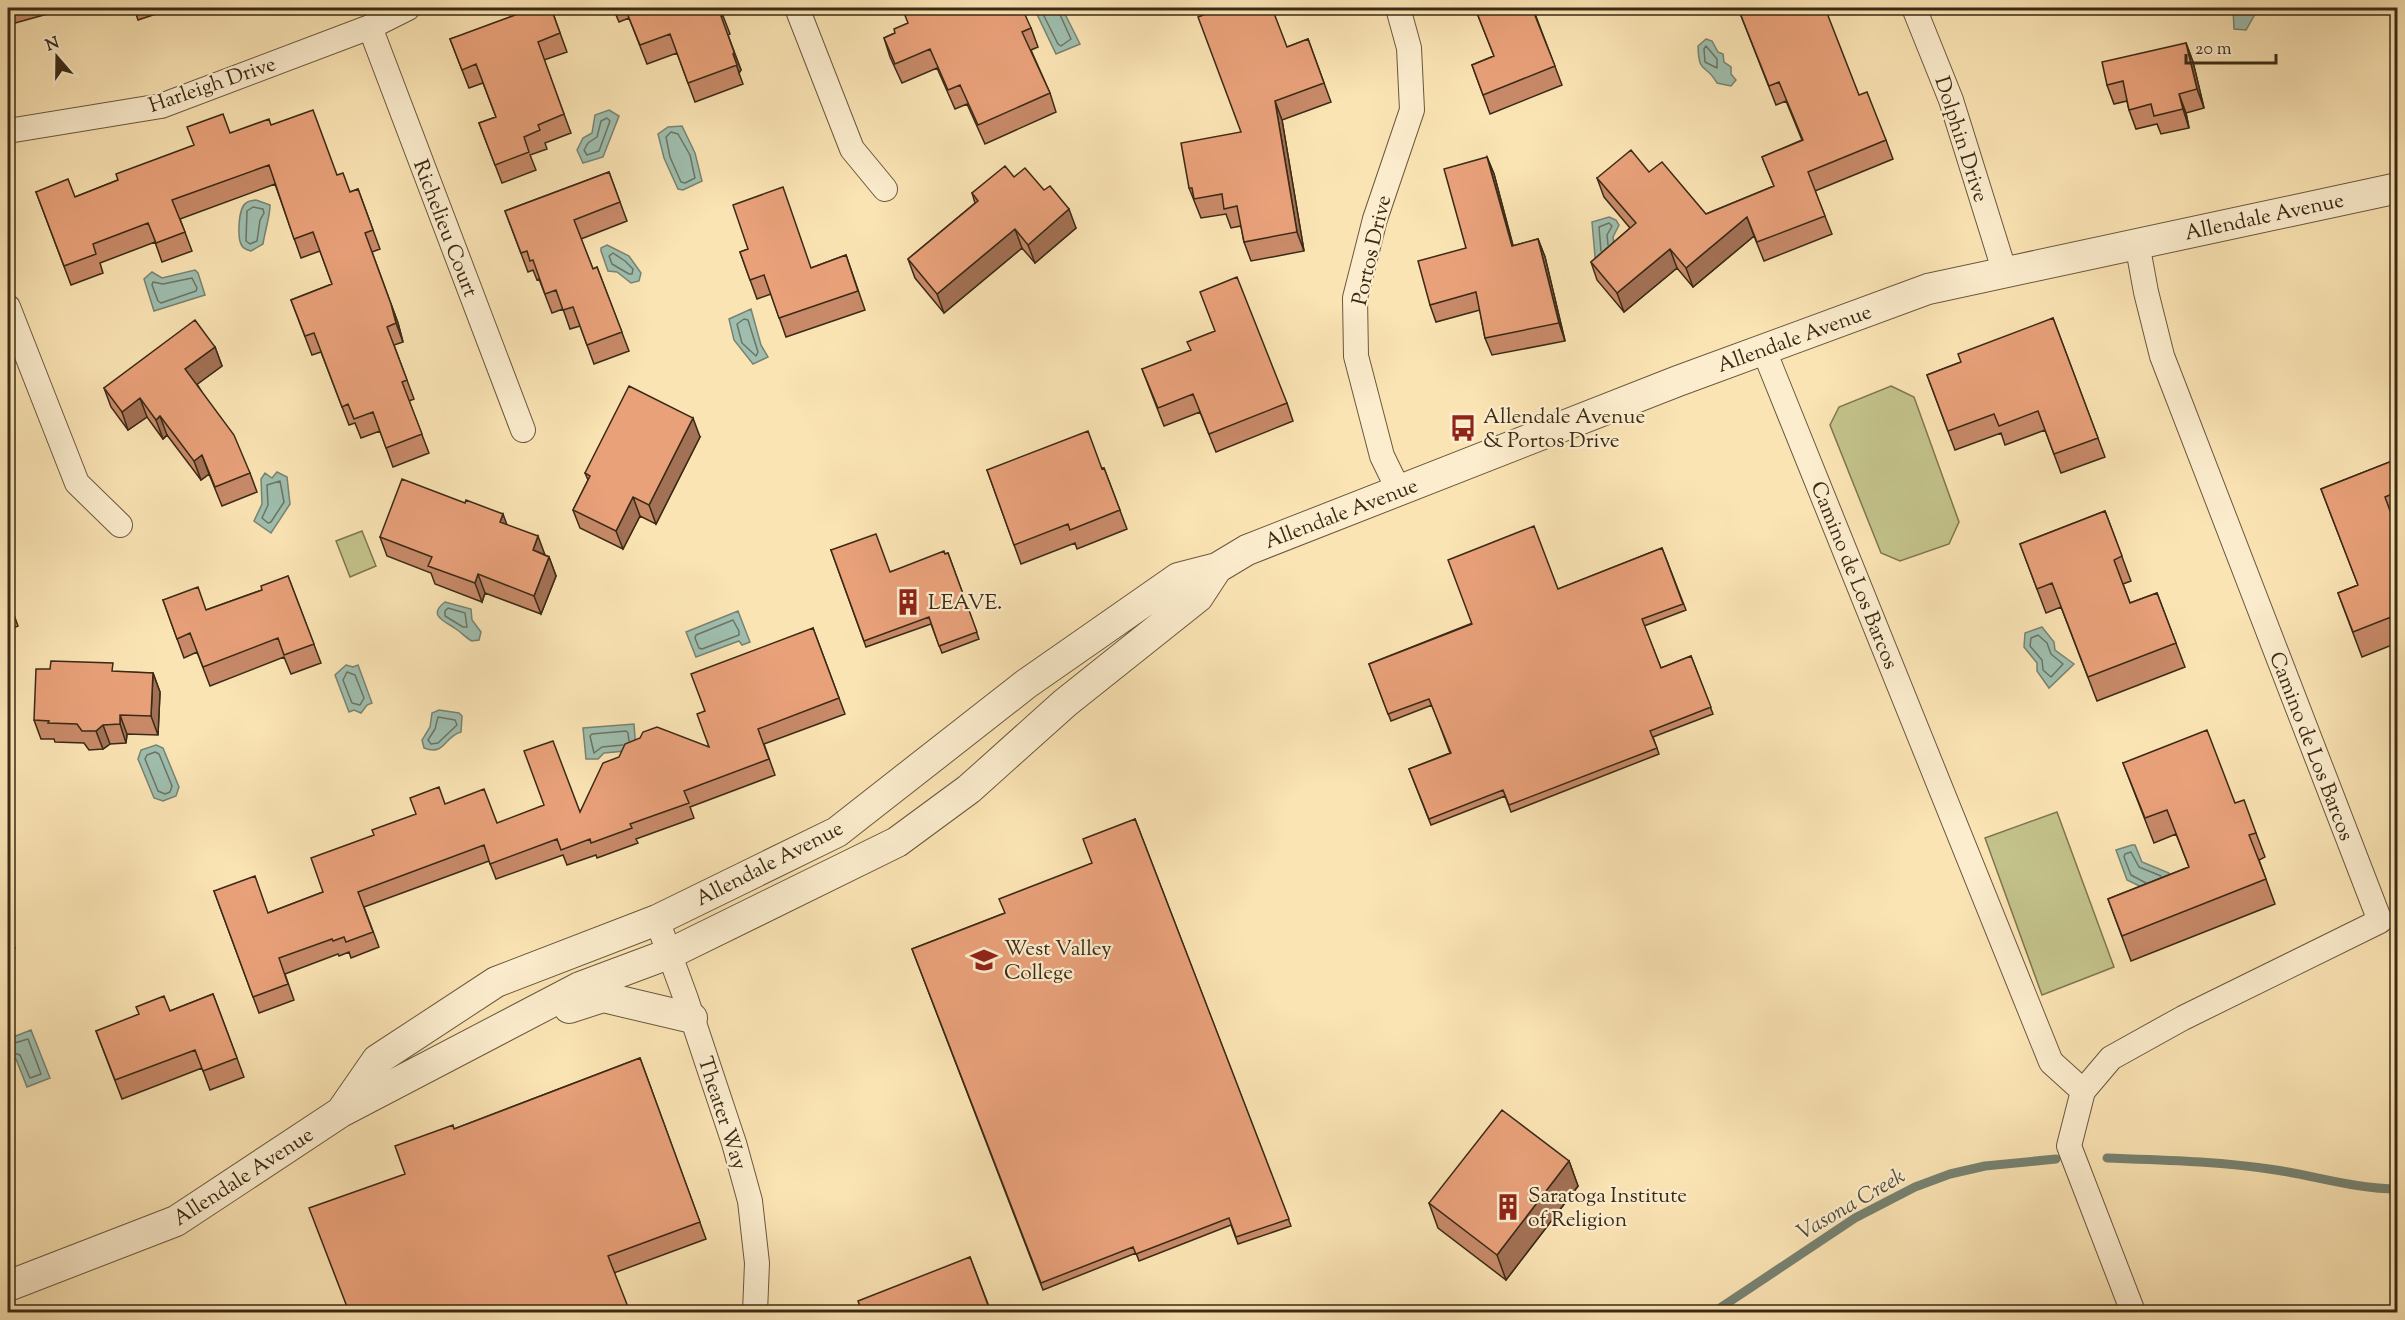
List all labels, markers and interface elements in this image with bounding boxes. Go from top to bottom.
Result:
north arrow [27,27,87,87]
scale bar [2186,27,2276,65]
text: N [43,32,63,58]
text: 20 m [2195,37,2232,63]
street label: Harleigh Drive [145,50,280,122]
street label: Dolphin Drive [1926,73,1995,207]
street label: Richelieu Court [404,156,484,302]
street label: Allendale Avenue [2182,186,2347,249]
street label: Portos Drive [1346,192,1400,309]
street label: Allendale Avenue [1713,298,1876,382]
place label: Allendale Avenue & Portos Drive [1483,403,1645,457]
bus stop icon: Allendale Avenue & Portos Drive [1448,413,1478,443]
street label: Allendale Avenue [1261,472,1423,558]
street label: Camino de Los Barcos [1802,477,1905,674]
building icon: LEAVE. [893,587,923,617]
place label: LEAVE. [928,589,1002,619]
street label: Camino de Los Barcos [2260,648,2360,846]
street label: Allendale Avenue [691,815,849,915]
place label: West Valley College [1004,935,1112,989]
school or university icon: West Valley College [969,945,999,975]
street label: Theater Way [689,1053,754,1175]
street label: Allendale Avenue [168,1121,320,1234]
water label: Vasona Creek [1791,1162,1912,1250]
place label: Saratoga Institute of Religion [1528,1182,1687,1236]
building icon: Saratoga Institute of Religion [1493,1192,1523,1222]

